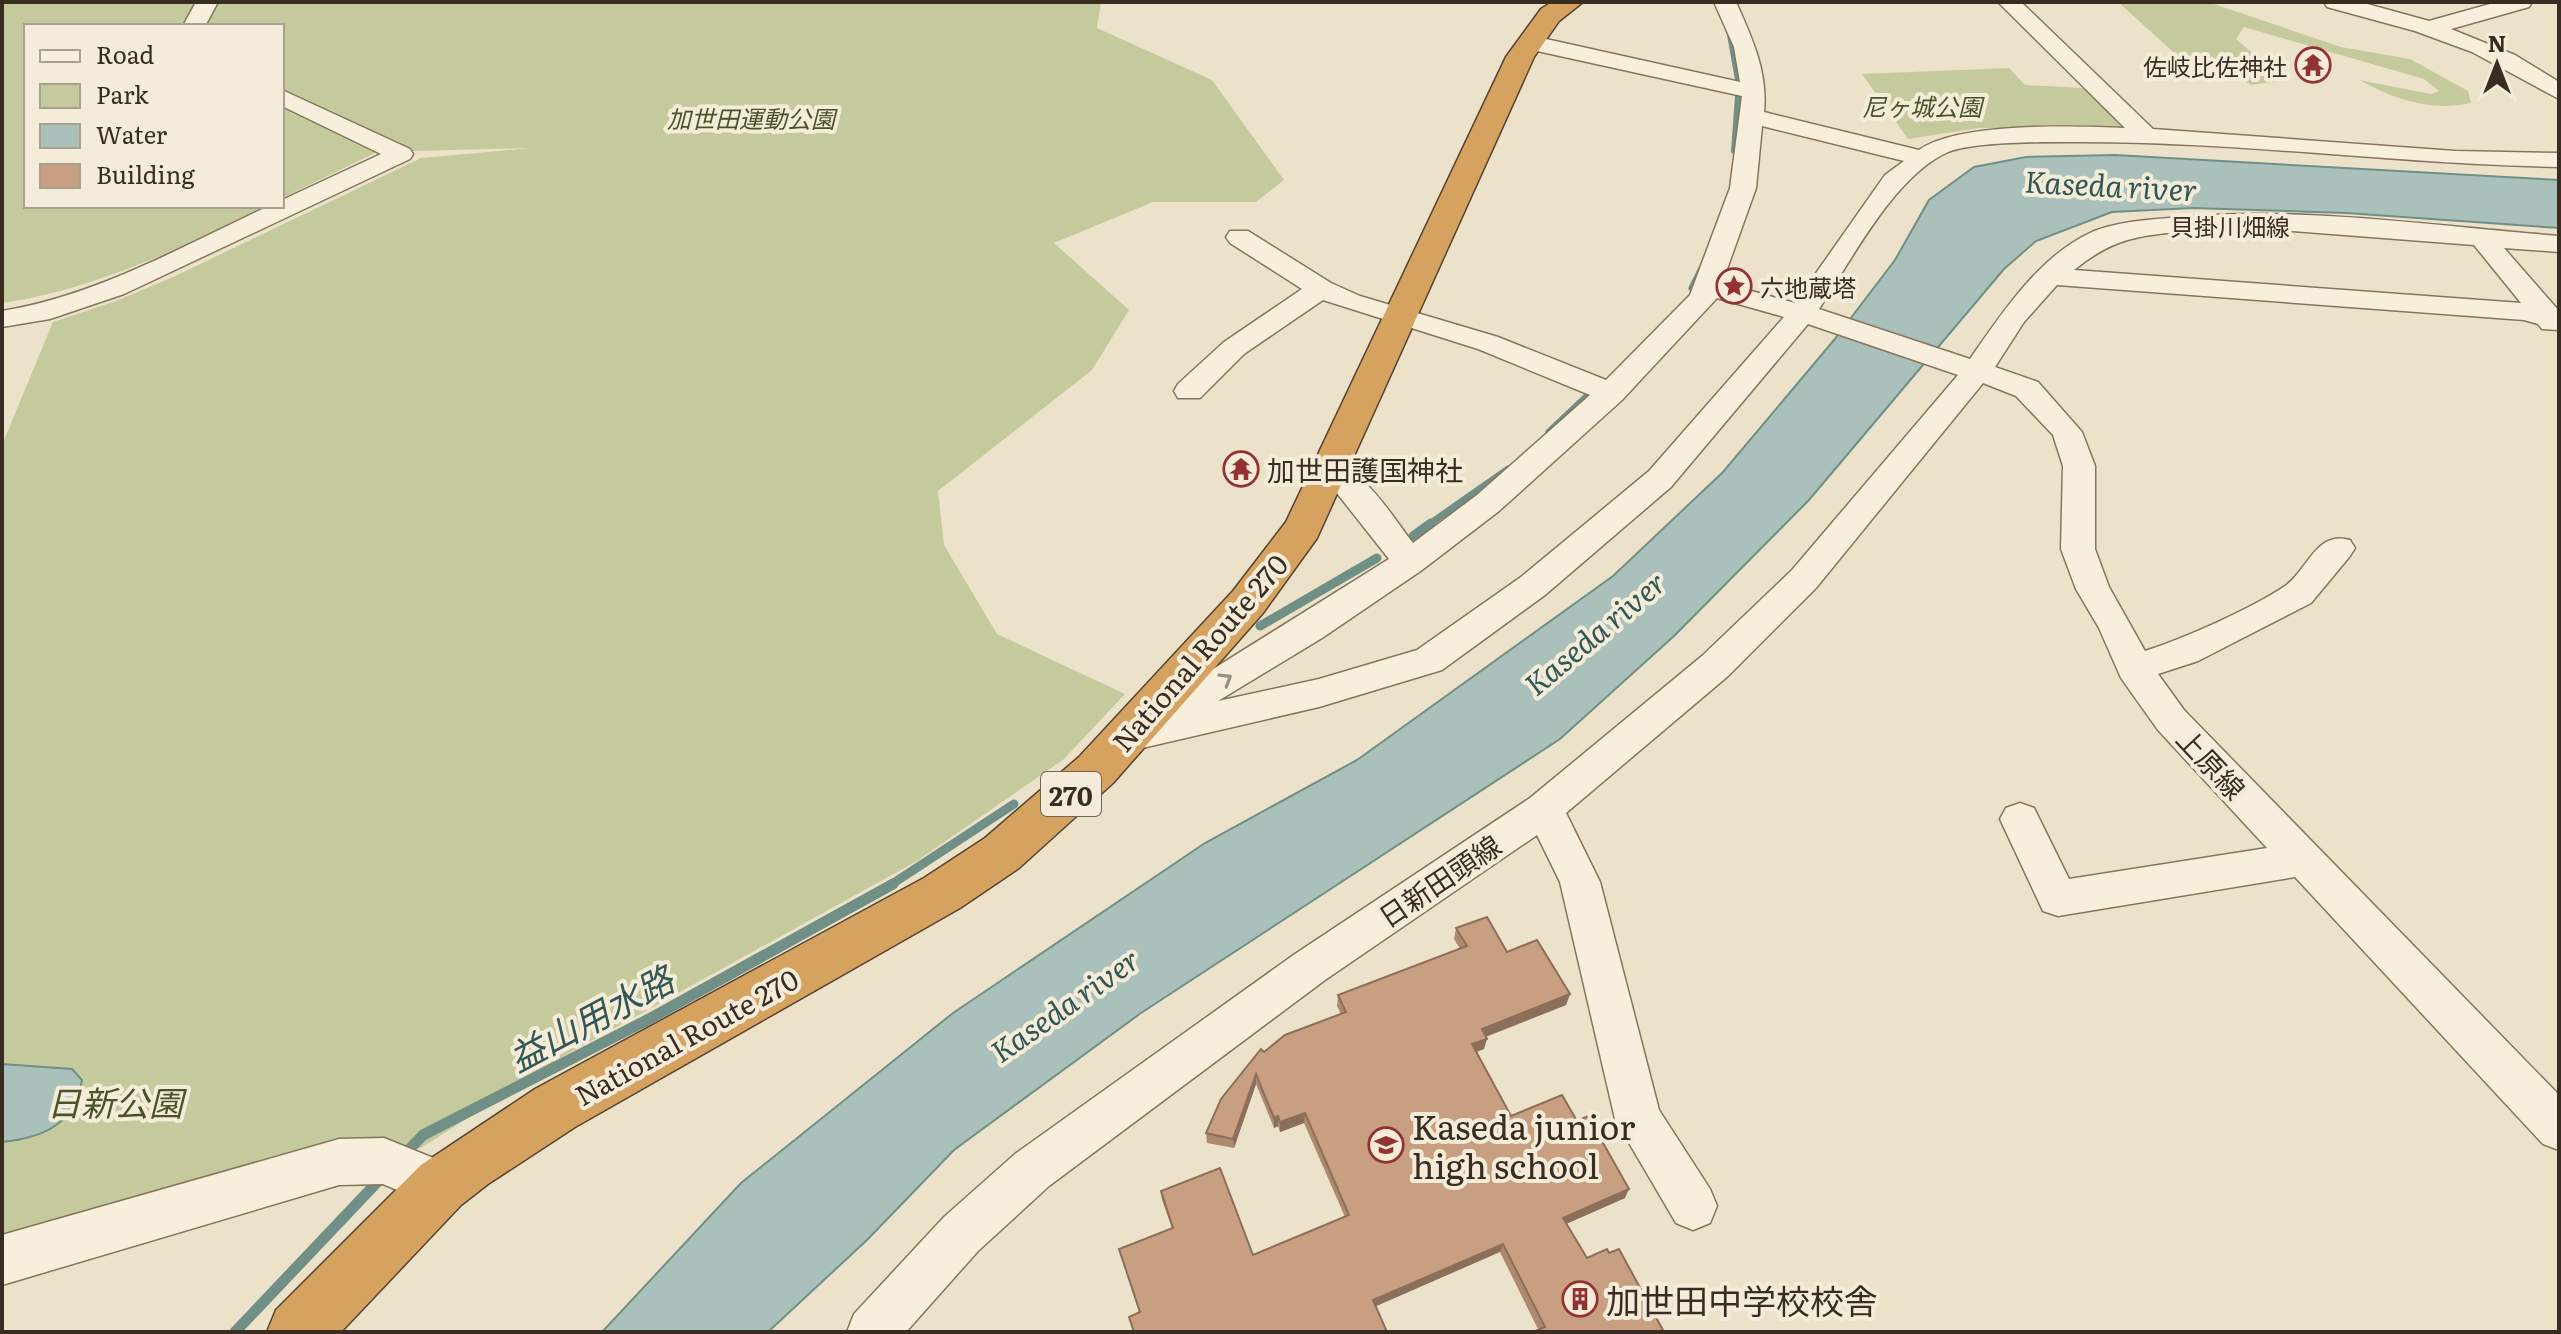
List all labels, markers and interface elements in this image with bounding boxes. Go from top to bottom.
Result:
legend [24,24,284,208]
north arrow [2457,24,2537,104]
text: N [2488,26,2506,59]
text: Road [96,36,155,71]
temple icon: 佐岐比佐神社 [2294,46,2332,84]
place label: 佐岐比佐神社 [2143,48,2287,83]
text: Park [96,76,149,111]
park label: 尼ヶ城公園 [1862,88,1985,123]
park label: 加世田運動公園 [667,100,838,135]
text: Water [96,116,168,151]
text: Building [96,156,195,191]
water label: Kaseda river [2024,158,2198,210]
street label: 貝掛川畑線 [2170,208,2290,243]
place icon: 六地蔵塔 [1715,267,1753,305]
place label: 六地蔵塔 [1760,269,1856,304]
place label: 加世田護国神社 [1267,448,1463,490]
temple icon: 加世田護国神社 [1222,450,1260,488]
street label: National Route 270 [1101,544,1297,760]
water label: Kaseda river [1514,560,1674,704]
one-way arrow [1217,674,1232,689]
street label: 上原線 [2168,718,2256,808]
road number: 270 [1041,772,1101,816]
street label: 日新田頭線 [1369,823,1509,937]
water label: Kaseda river [981,936,1147,1072]
water label: 益山用水路 [498,950,685,1083]
street label: National Route 270 [567,957,805,1115]
park label: 日新公園 [47,1076,187,1126]
place label: Kaseda junior high school [1412,1100,1635,1189]
school or university icon: Kaseda junior high school [1367,1126,1405,1164]
place label: 加世田中学校校舎 [1606,1274,1878,1324]
building icon: 加世田中学校校舎 [1561,1280,1599,1318]

